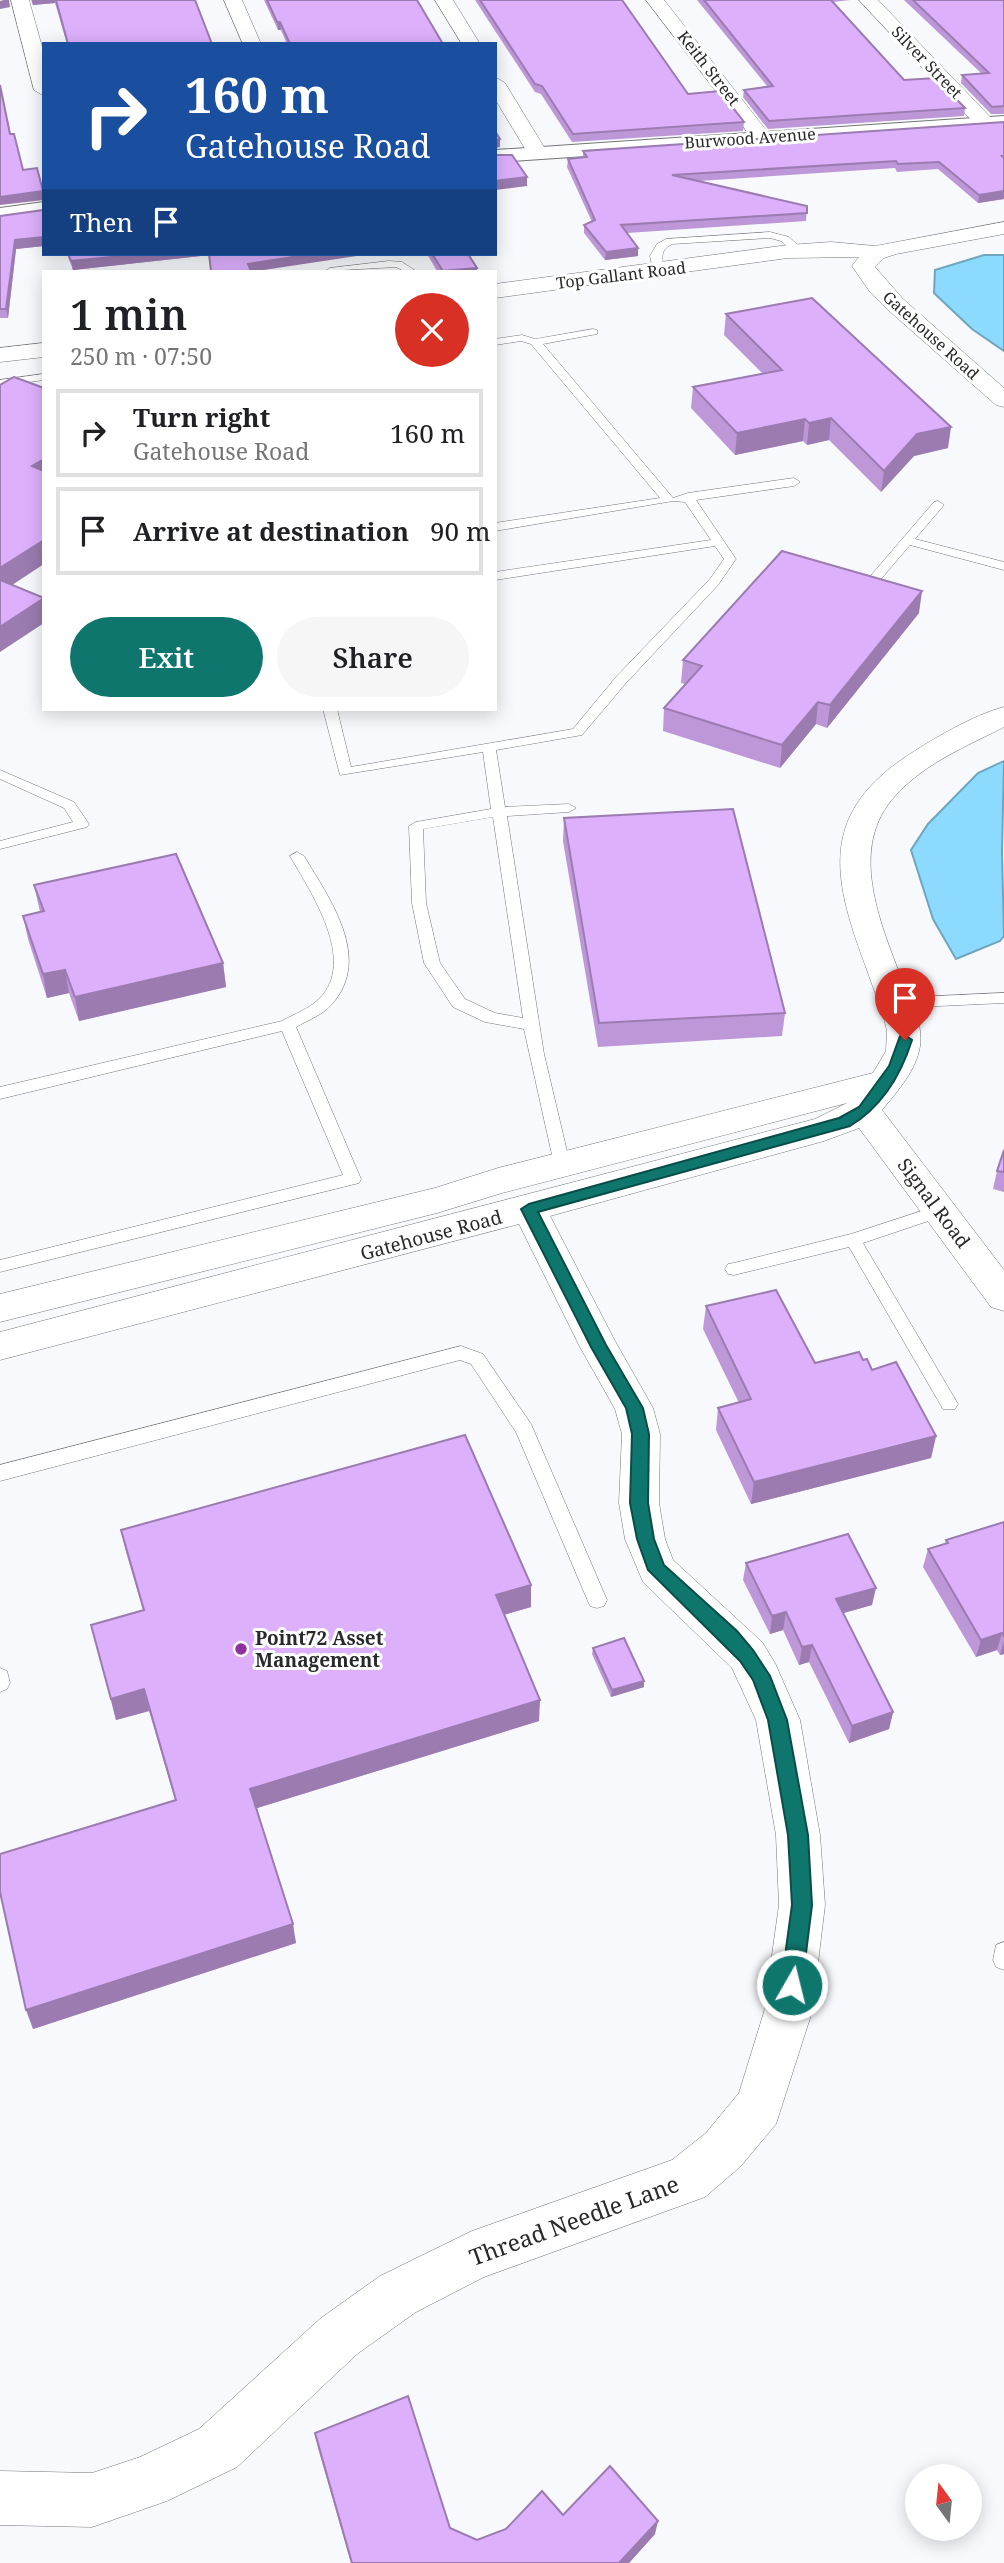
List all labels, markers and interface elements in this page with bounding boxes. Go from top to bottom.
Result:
street label: Silver Street [887,21,967,103]
street label: Keith Street [673,26,745,110]
text: 160 m [185,61,329,127]
icon: right [70,70,161,161]
street label: Burwood Avenue [684,122,816,154]
text: Gatehouse Road [185,124,430,167]
icon: arrive [147,203,185,241]
text: Then [70,204,133,240]
street label: Top Gallant Road [555,256,687,294]
text: 1 min [70,285,187,342]
street label: Gatehouse Road [878,286,984,384]
button: close [395,293,469,367]
text: 250 m · 07:50 [70,340,212,372]
text: Turn right [133,399,270,435]
icon: right [74,414,112,452]
text: 160 m [390,415,465,451]
text: Gatehouse Road [133,435,309,467]
icon: arrive [74,512,112,550]
text: Arrive at destination [133,513,409,549]
text: 90 m [430,513,490,549]
button: Exit [70,617,263,697]
button: Share [277,617,469,697]
pin [875,968,935,1040]
icon: arrive [886,979,924,1017]
street label: Signal Road [892,1153,977,1253]
street label: Gatehouse Road [357,1204,505,1266]
place label: Point72 Asset Management [255,1625,384,1673]
marker: Point72 Asset Management [233,1641,249,1657]
position arrow [755,1948,829,2022]
street label: Thread Needle Lane [465,2167,683,2273]
north arrow [905,2464,982,2541]
map controls [905,2464,982,2541]

